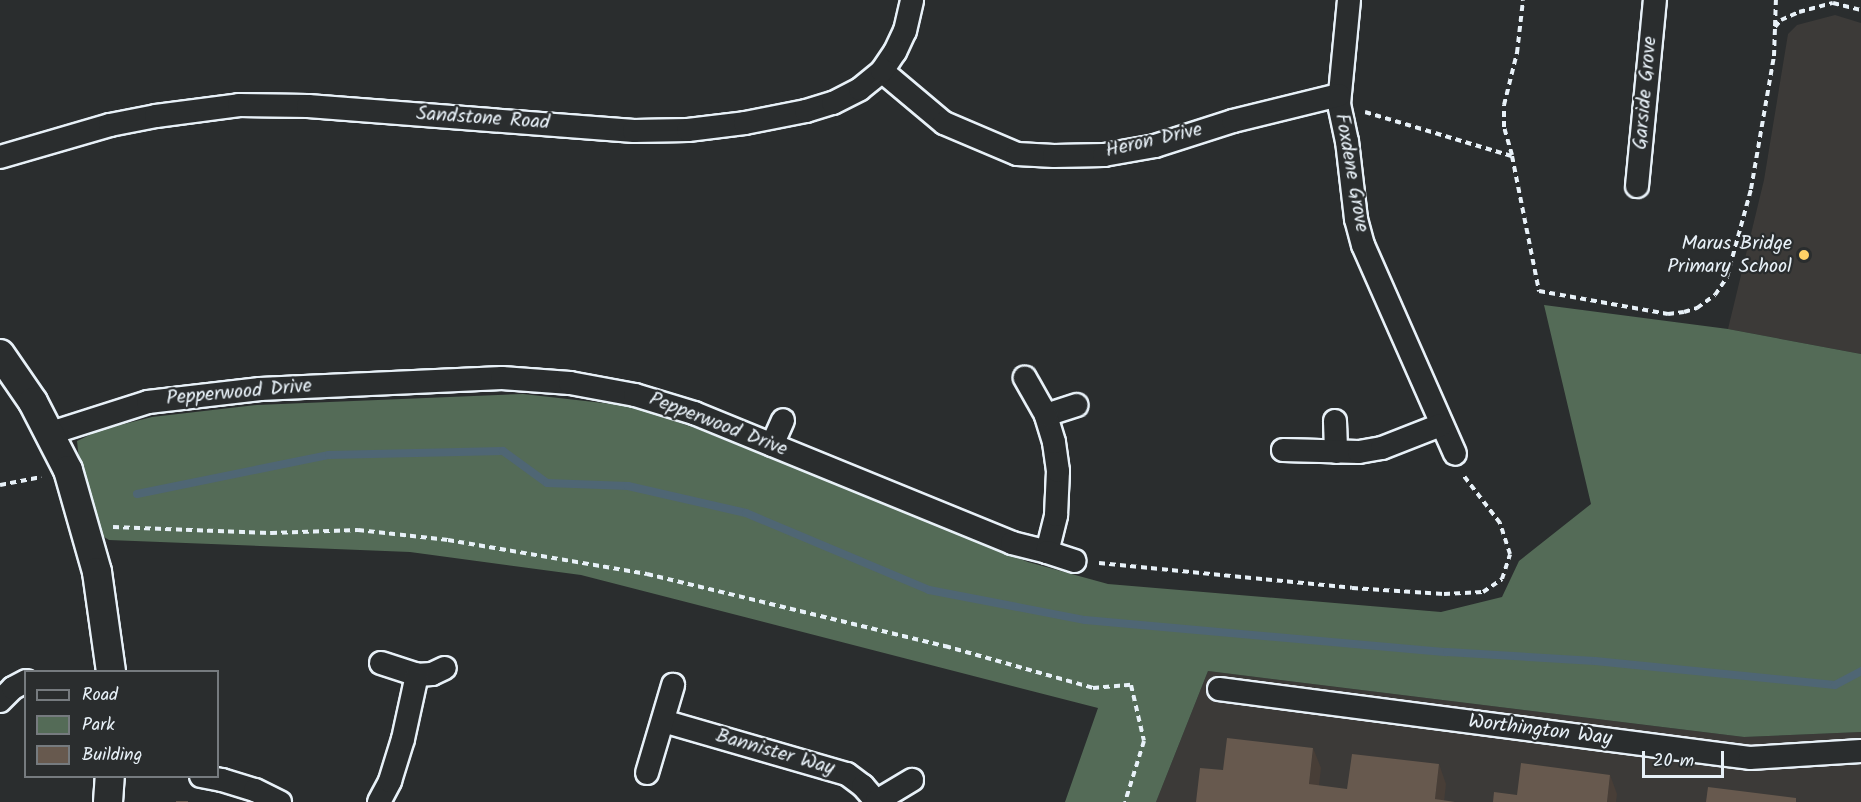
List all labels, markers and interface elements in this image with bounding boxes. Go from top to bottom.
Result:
street label: Garside Grove [1629,35,1663,151]
street label: Sandstone Road [415,102,551,136]
street label: Foxdene Grove [1329,112,1373,234]
street label: Heron Drive [1103,118,1205,164]
place label: Marus Bridge Primary School [1667,232,1792,279]
marker: Marus Bridge Primary School [1797,248,1811,262]
street label: Pepperwood Drive [165,375,313,411]
street label: Pepperwood Drive [646,388,790,462]
legend [24,670,219,778]
text: Road [82,681,118,710]
street label: Worthington Way [1467,710,1613,752]
text: Park [82,711,115,740]
street label: Bannister Way [713,725,837,781]
scale bar [1645,739,1728,777]
text: Building [82,741,142,770]
text: 20 m [1653,747,1694,776]

